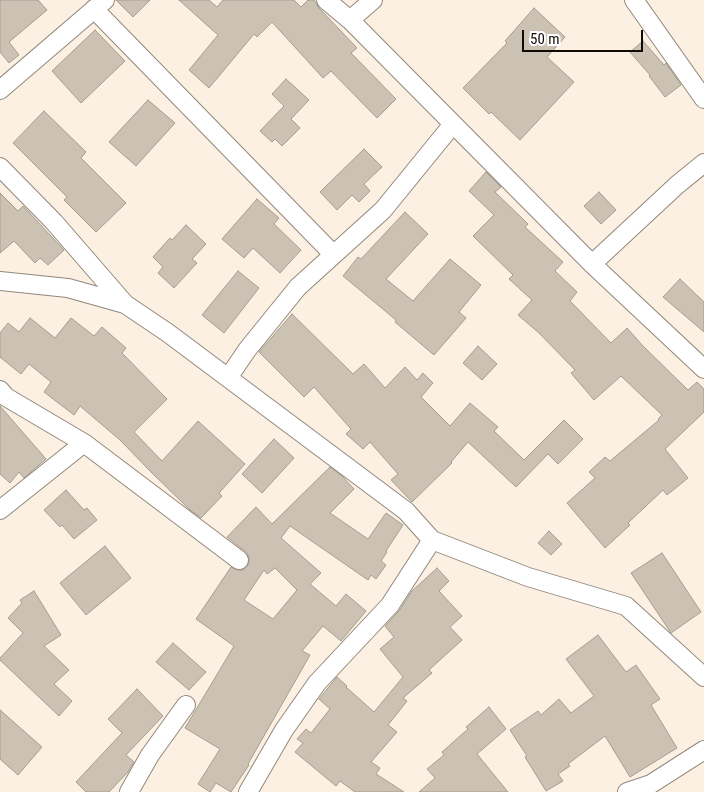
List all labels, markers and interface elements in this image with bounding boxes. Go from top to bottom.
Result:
scale bar [524,20,645,52]
text: 50 m [530,30,560,48]

